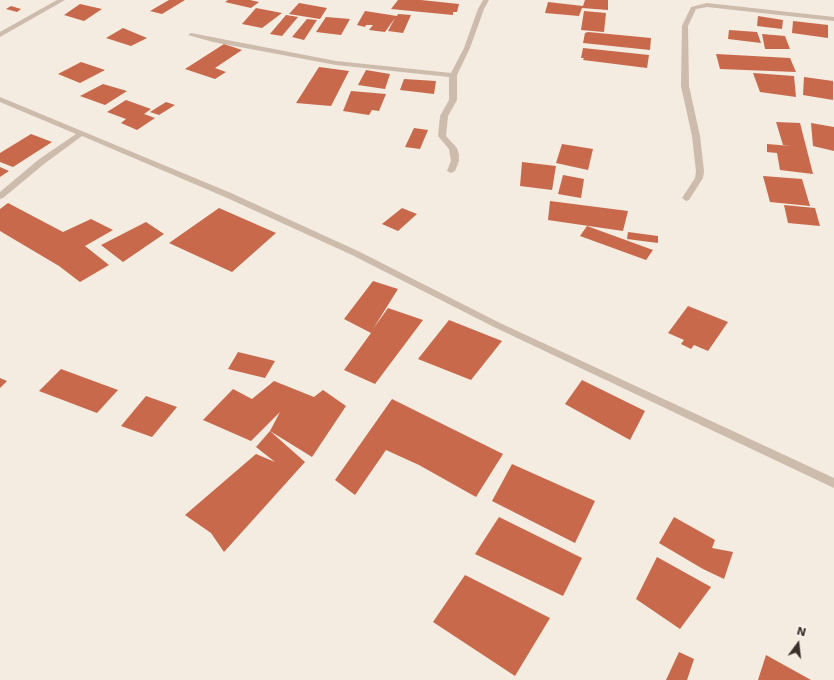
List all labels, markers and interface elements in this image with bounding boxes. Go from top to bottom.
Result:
north arrow [778,624,818,664]
text: N [795,624,807,639]

